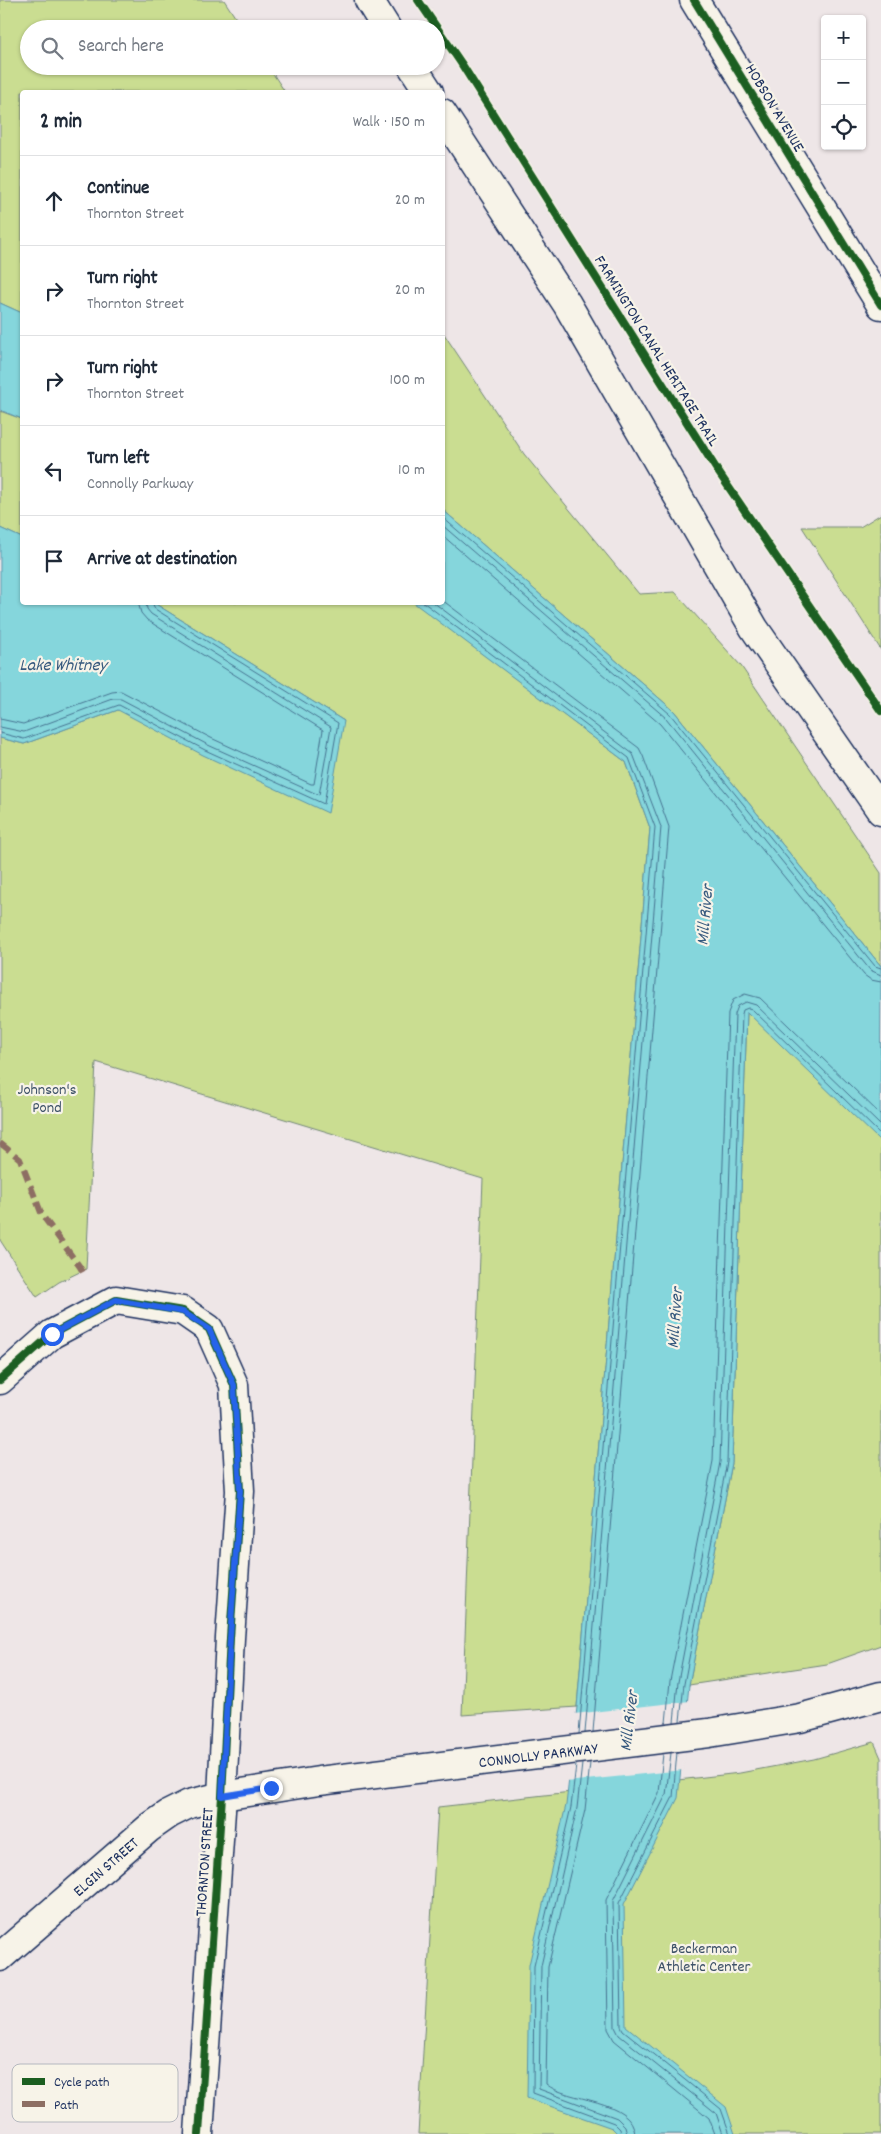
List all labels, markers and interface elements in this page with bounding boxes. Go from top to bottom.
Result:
map controls [821,15,866,150]
button: + [821,15,866,60]
search box [20,20,445,75]
icon: search [38,34,66,62]
text: Search here [78,34,164,61]
street label: HOBSON AVENUE [738,60,810,157]
button: − [821,60,866,105]
button: locate [821,105,866,150]
text: 2 min [40,108,82,138]
text: Walk · 150 m [353,111,425,134]
text: Continue [87,176,149,203]
icon: ahead [40,187,68,215]
text: 20 m [395,189,425,212]
text: Thornton Street [87,203,184,226]
street label: FARMINGTON CANAL HERITAGE TRAIL [587,251,725,452]
text: Turn right [87,266,158,293]
icon: right [40,277,68,305]
text: 20 m [395,279,425,302]
text: Thornton Street [87,293,184,316]
text: Turn right [87,356,158,383]
icon: right [40,367,68,395]
text: 100 m [389,369,425,392]
text: Thornton Street [87,383,184,406]
text: Turn left [87,446,150,473]
icon: left [40,457,68,485]
text: 10 m [398,459,425,482]
text: Connolly Parkway [87,473,193,496]
icon: arrive [40,547,68,575]
text: Arrive at destination [87,547,237,574]
water label: Lake Whitney [19,654,109,679]
water label: Mill River [691,882,722,947]
park label: Johnson's Pond [18,1079,77,1120]
water label: Mill River [662,1285,691,1349]
route start [41,1323,64,1346]
water label: Mill River [614,1687,647,1753]
street label: CONNOLLY PARKWAY [478,1738,600,1775]
route end [260,1777,283,1800]
street label: THORNTON STREET [190,1807,221,1917]
street label: ELGIN STREET [69,1832,145,1903]
park label: Beckerman Athletic Center [658,1938,751,1979]
legend [12,2064,178,2122]
text: Cycle path [54,2073,110,2093]
text: Path [54,2096,79,2116]

